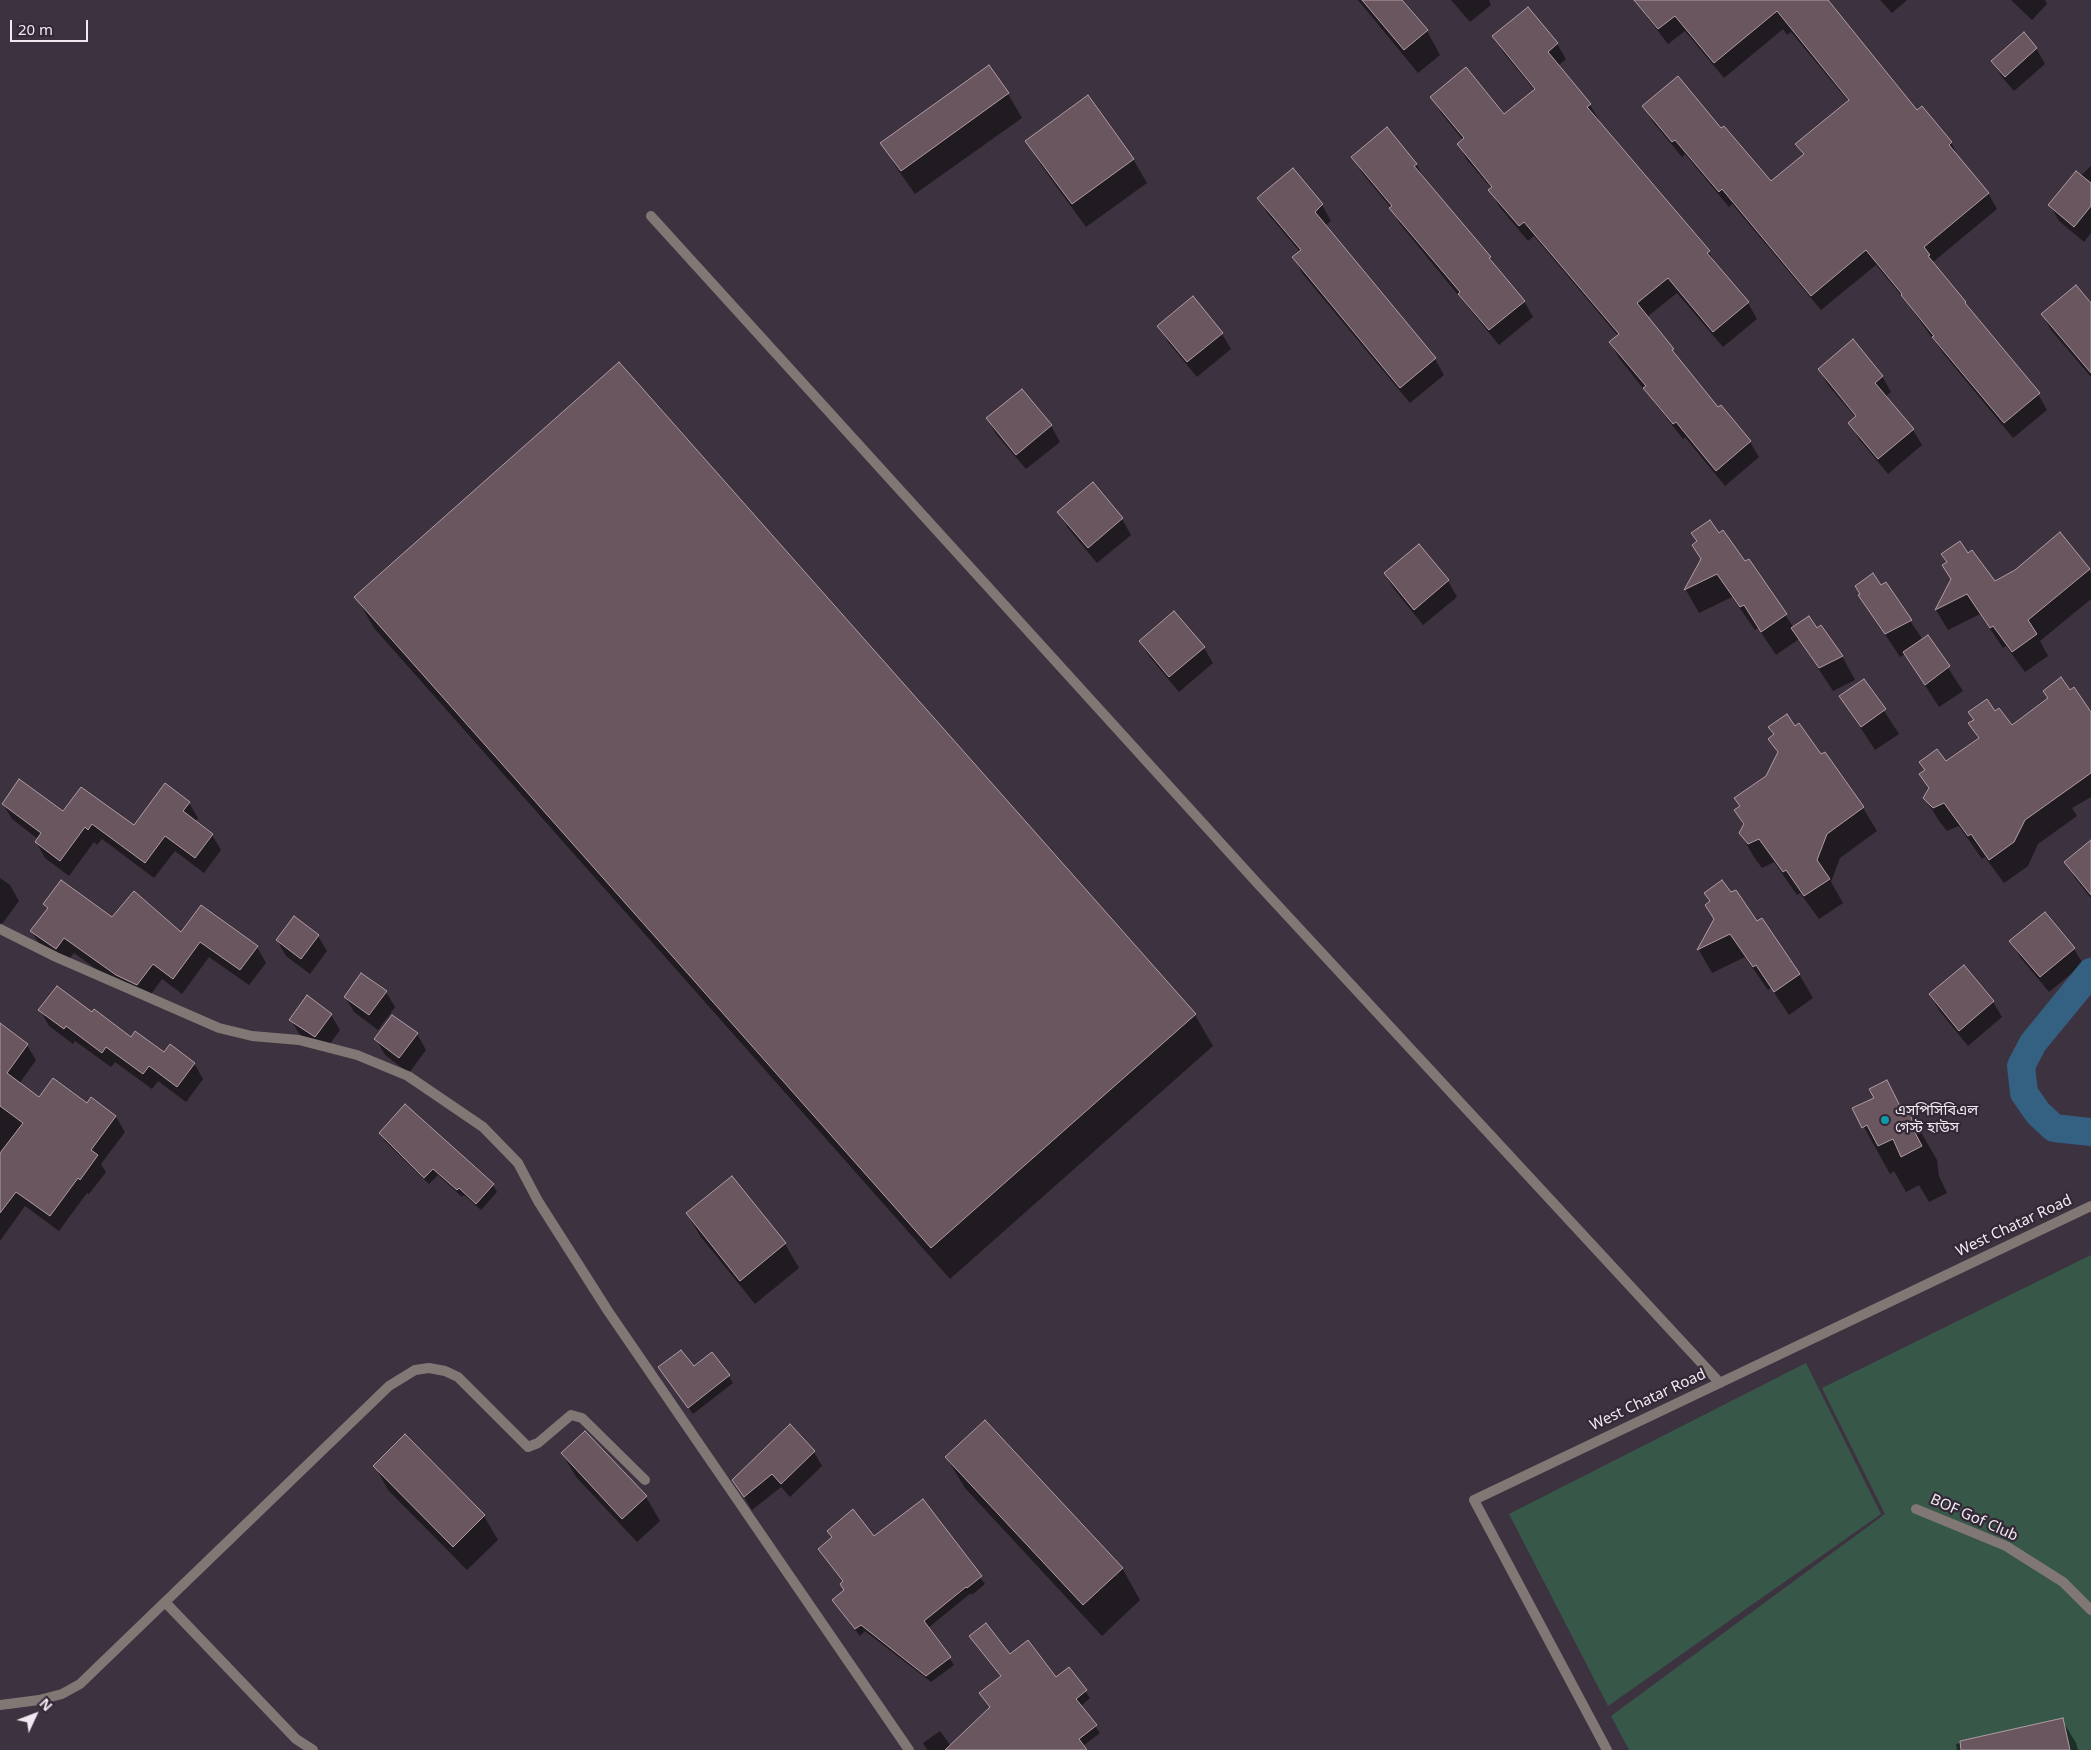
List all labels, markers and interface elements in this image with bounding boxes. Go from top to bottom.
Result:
scale bar [12,10,90,42]
text: 20 m [18,19,53,39]
place label: এসপিসিবিএল গেস্ট হাউস [1895,1102,1978,1137]
marker: এসপিসিবিএল গেস্ট হাউস [1879,1114,1891,1126]
street label: West Chatar Road [1953,1191,2075,1261]
street label: West Chatar Road [1587,1365,1709,1435]
street label: BOF Gof Club [1927,1491,2021,1545]
north arrow [10,1690,60,1740]
text: N [35,1694,57,1715]

